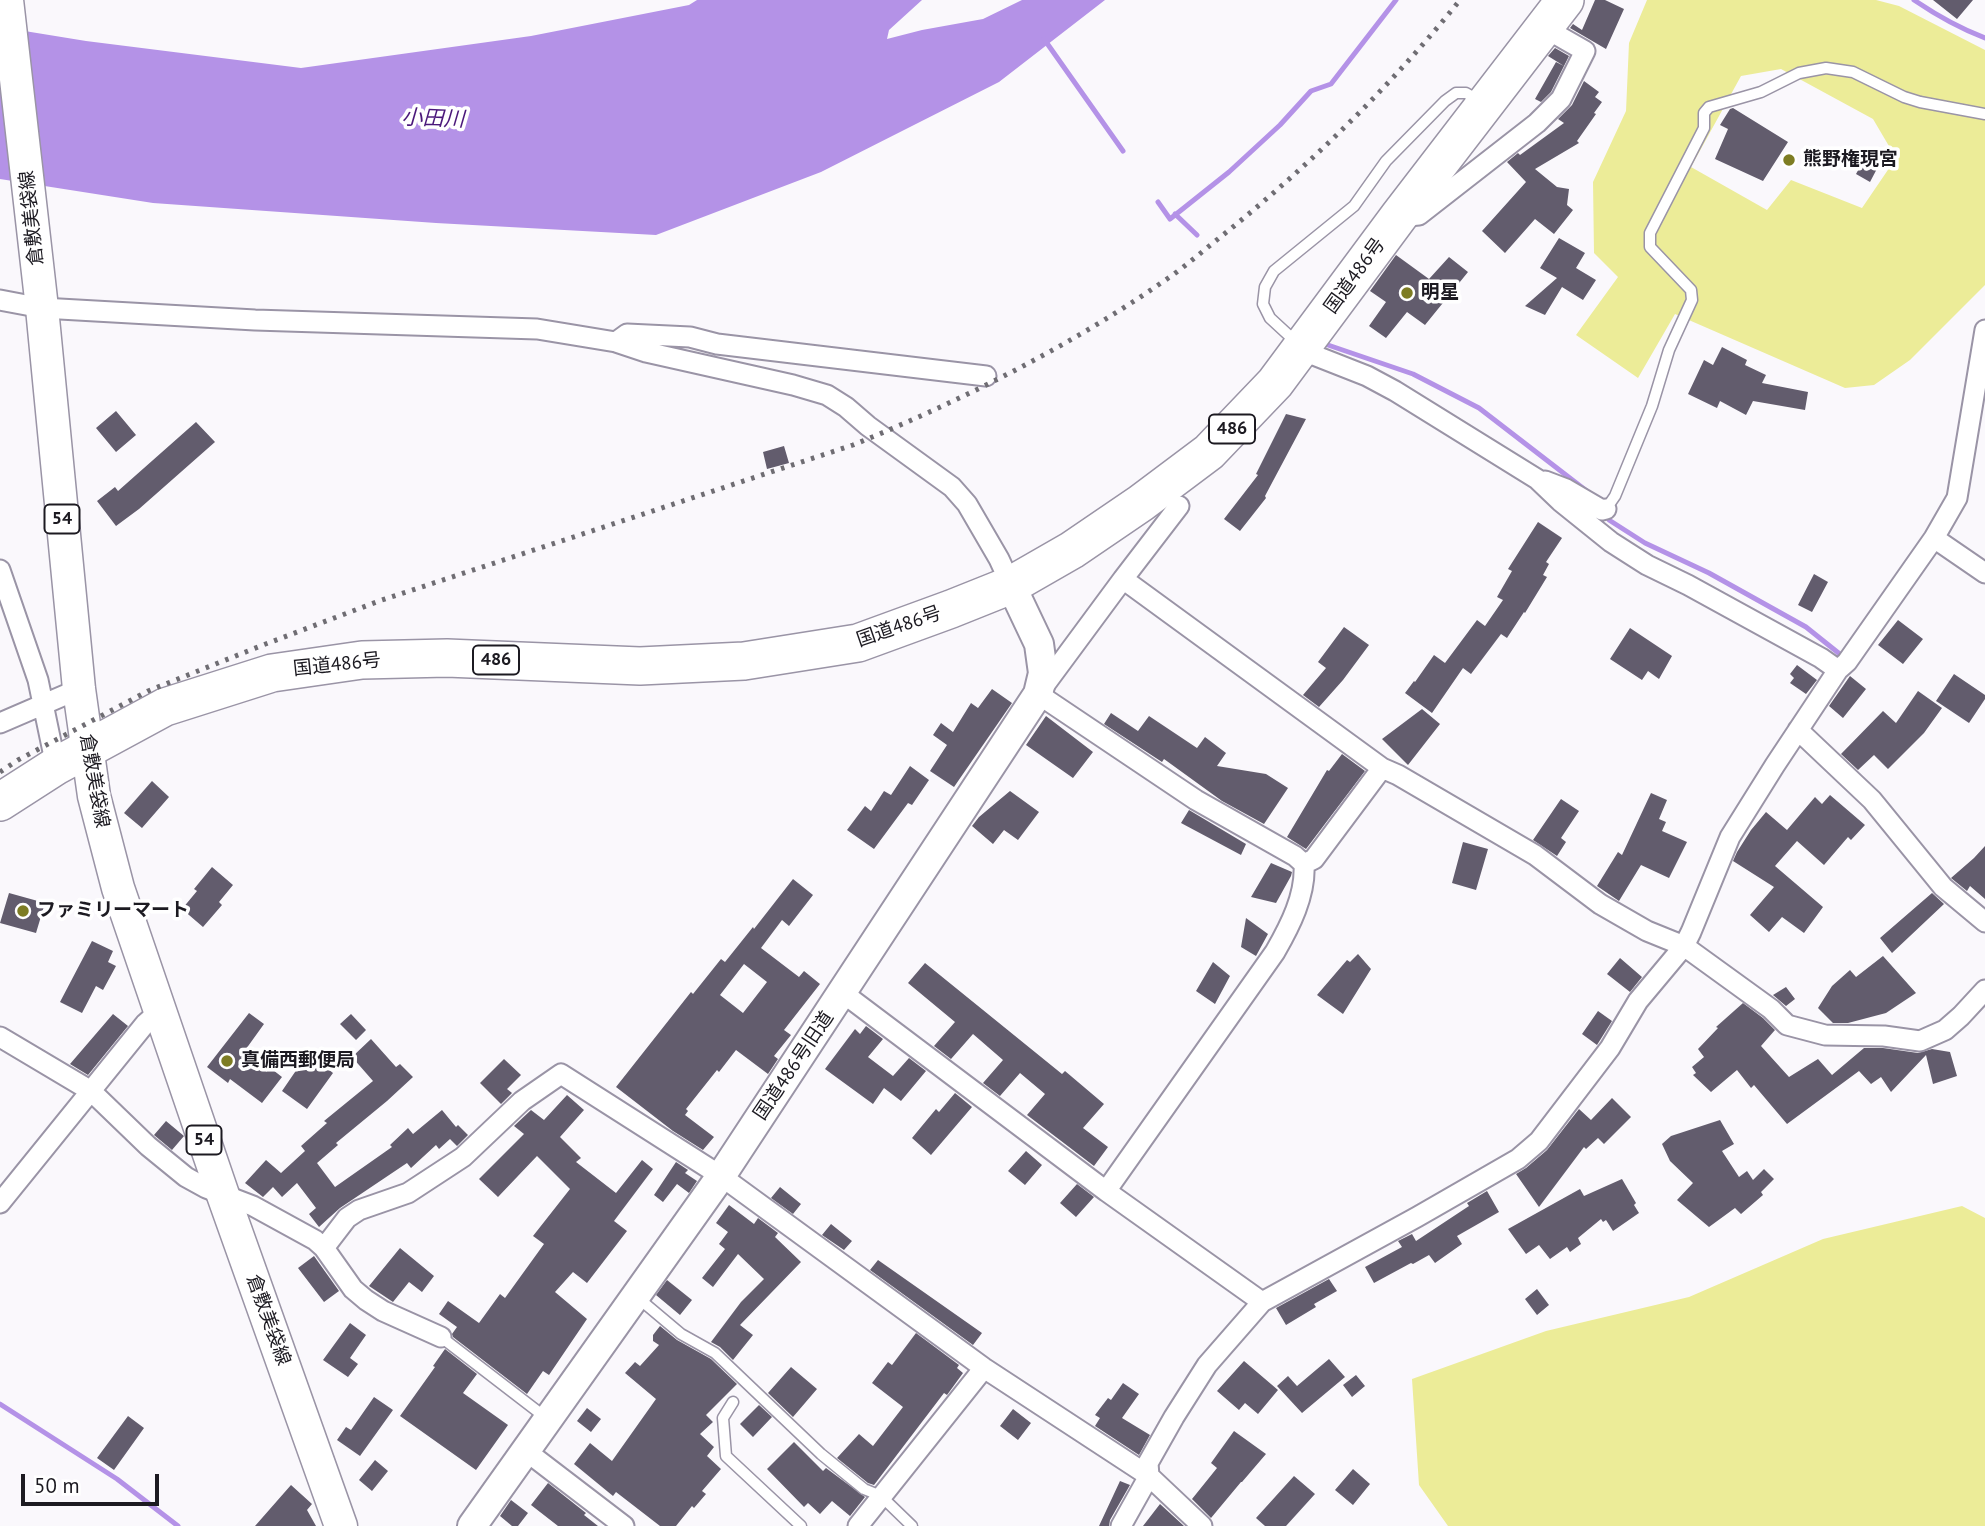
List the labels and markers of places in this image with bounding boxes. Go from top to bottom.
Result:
place label: 熊野権現宮 [1803,149,1898,171]
marker: 熊野権現宮 [1781,152,1797,168]
place label: 明星 [1421,282,1459,304]
marker: 明星 [1399,285,1415,301]
place label: ファミリーマート [37,900,189,922]
marker: ファミリーマート [15,903,31,919]
place label: 真備西郵便局 [241,1050,355,1072]
marker: 真備西郵便局 [219,1053,235,1069]

